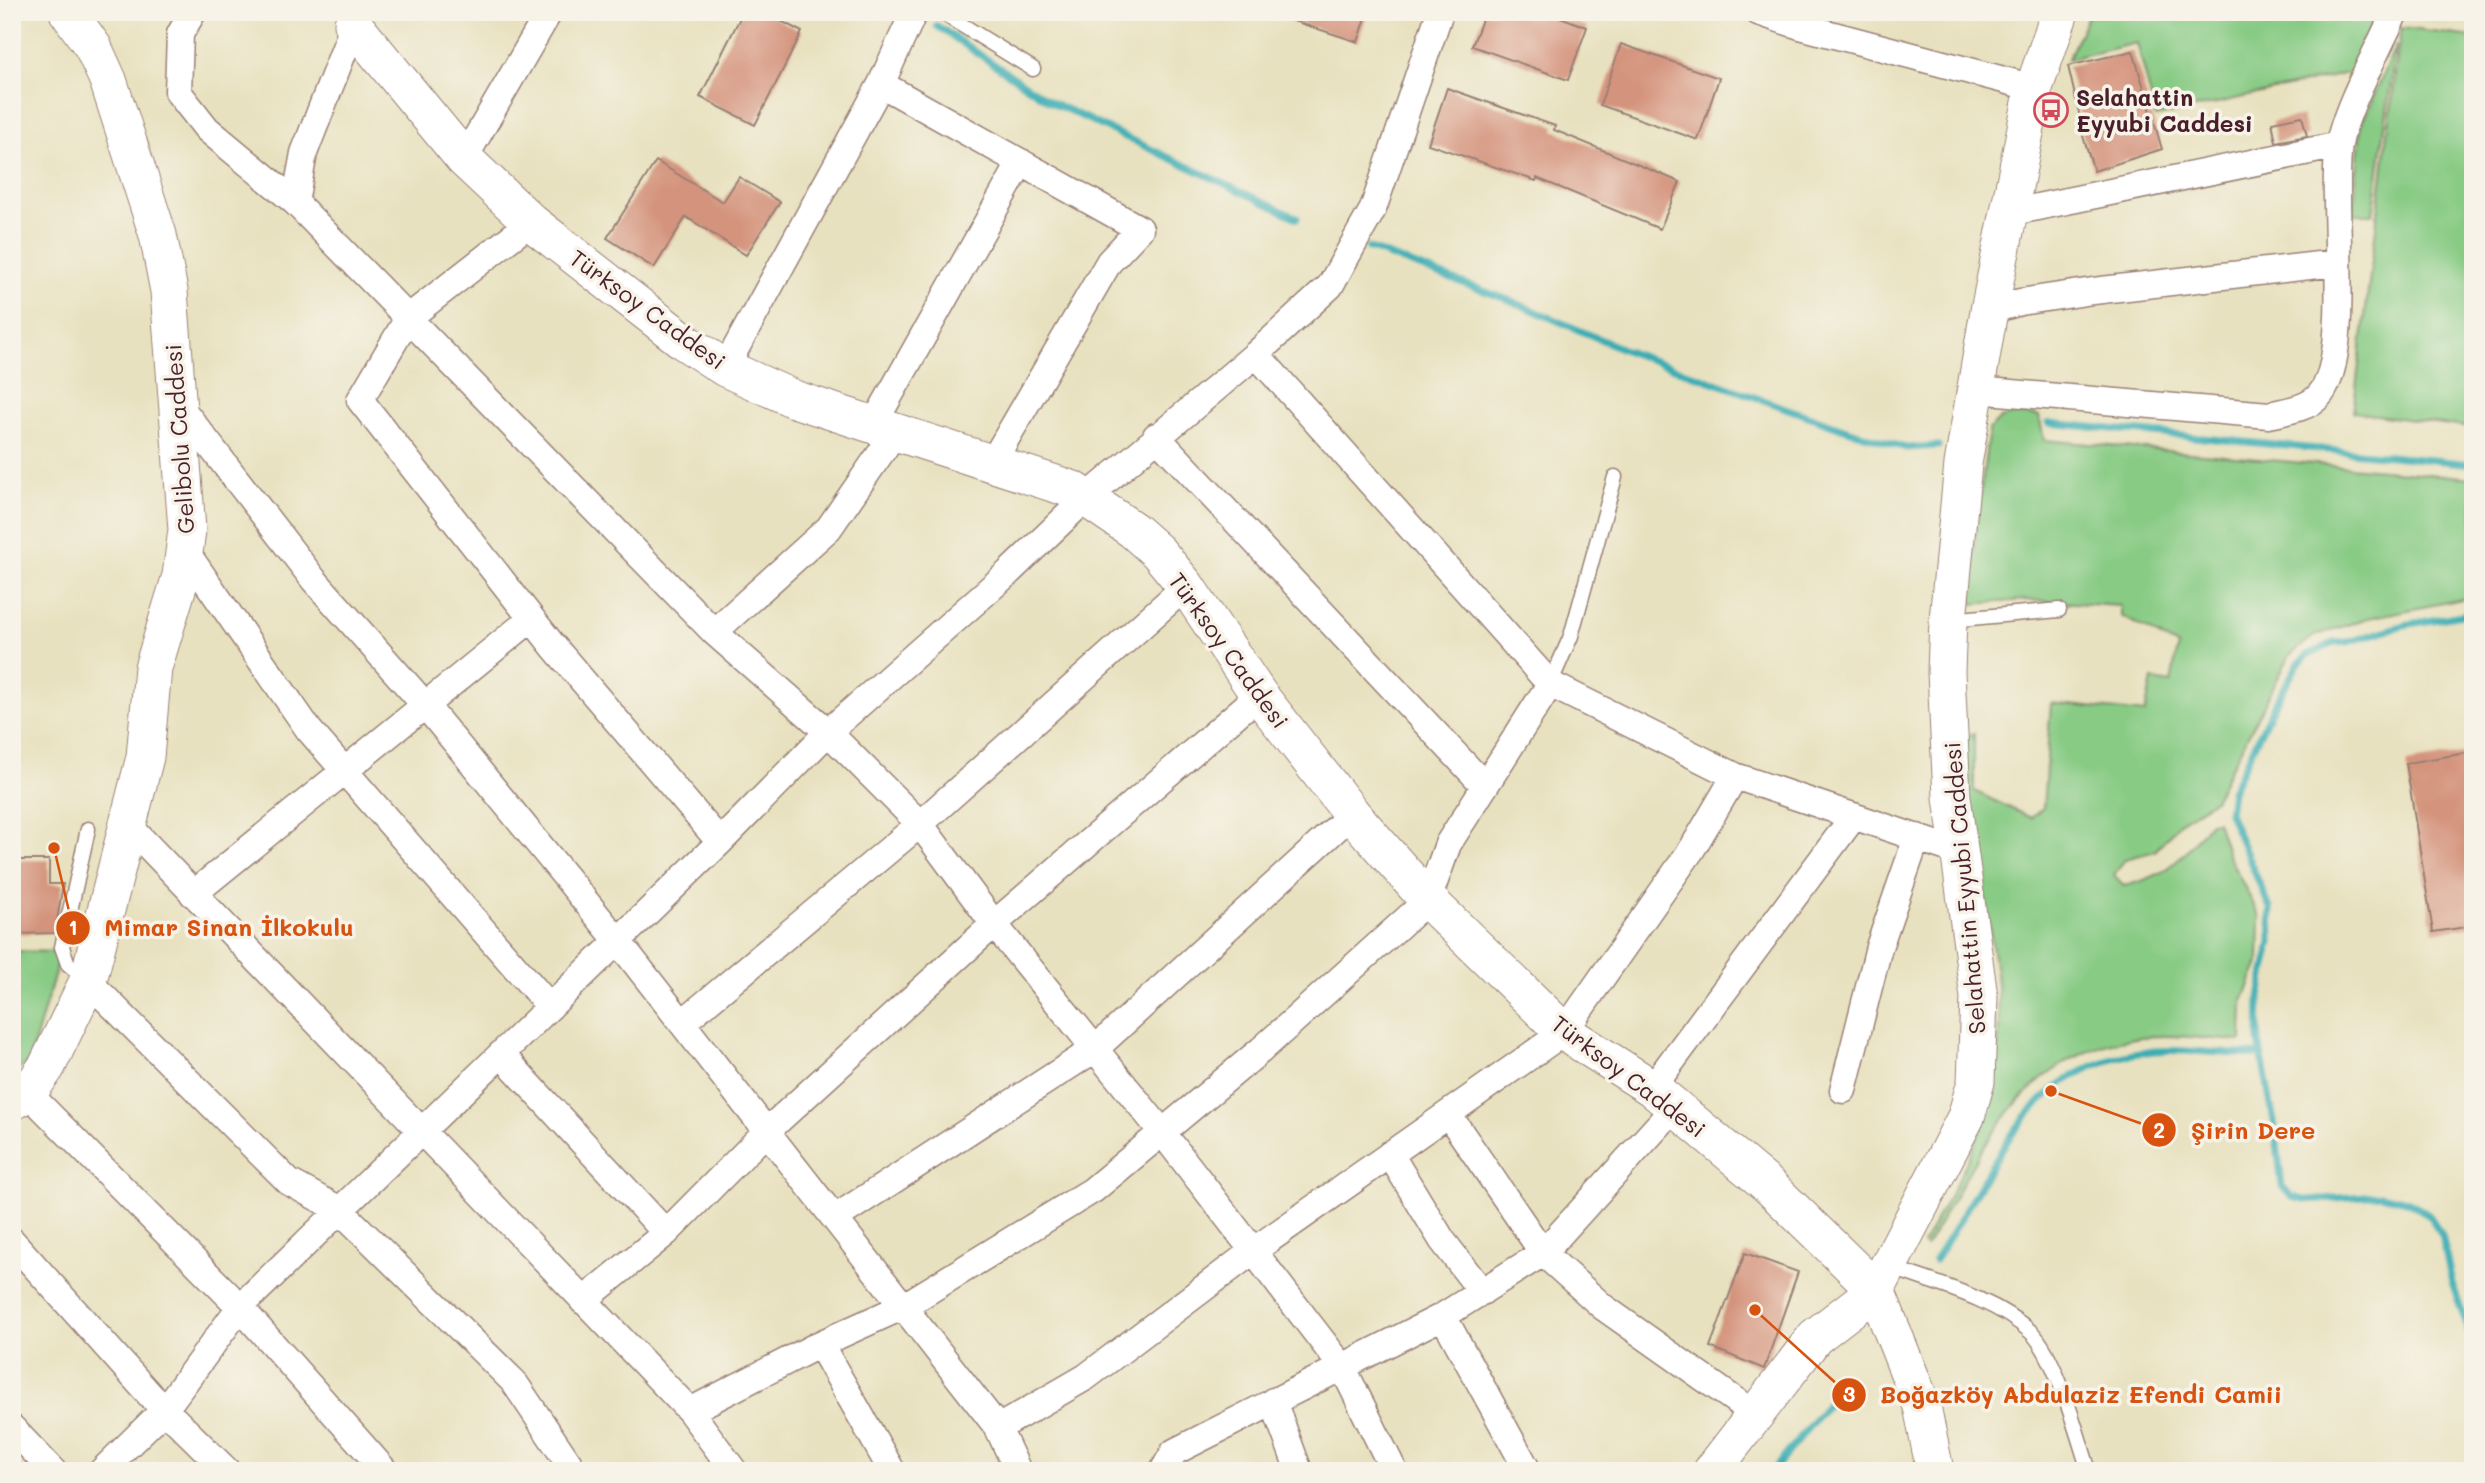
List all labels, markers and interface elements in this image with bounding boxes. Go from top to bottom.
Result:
place label: Selahattin Eyyubi Caddesi [2076,82,2253,138]
bus stop icon: Selahattin Eyyubi Caddesi [2032,91,2070,129]
street label: Türksoy Caddesi [564,242,732,376]
street label: Gelibolu Caddesi [157,343,201,535]
street label: Türksoy Caddesi [1162,566,1296,734]
street label: Selahattin Eyyubi Caddesi [1936,741,1992,1035]
callout: Mimar Sinan İlkokulu [55,905,368,950]
text: Mimar Sinan İlkokulu [104,911,354,942]
text: 1 [68,913,78,940]
street label: Türksoy Caddesi [1546,1008,1712,1144]
callout: Şirin Dere [2142,1108,2329,1153]
text: Şirin Dere [2191,1114,2315,1145]
text: 2 [2153,1116,2165,1143]
callout: Boğazköy Abdulaziz Efendi Camii [1831,1372,2296,1417]
text: Boğazköy Abdulaziz Efendi Camii [1880,1378,2282,1409]
text: 3 [1843,1380,1855,1407]

